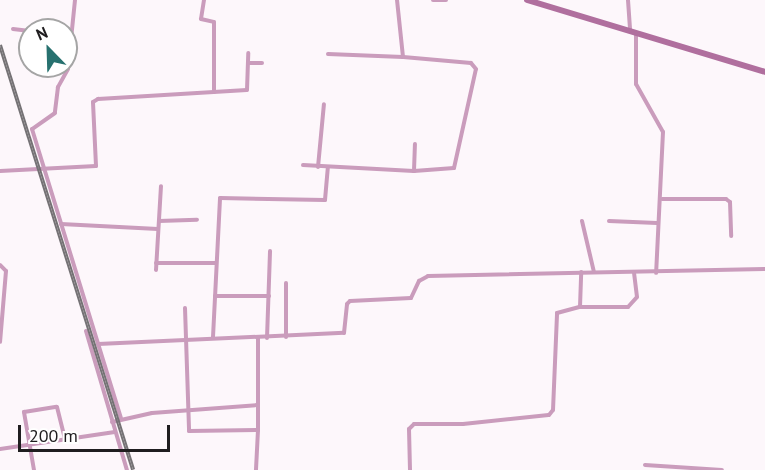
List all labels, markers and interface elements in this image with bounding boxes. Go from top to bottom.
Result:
north arrow [18,18,78,78]
text: N [33,22,50,45]
scale bar [21,413,172,451]
text: 200 m [29,424,78,447]

